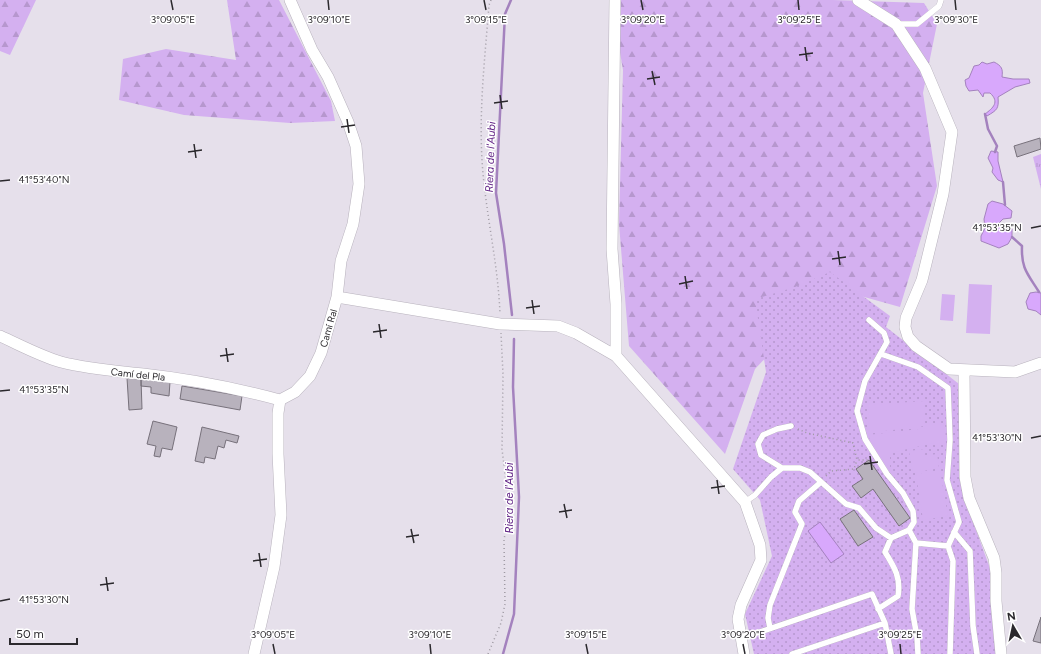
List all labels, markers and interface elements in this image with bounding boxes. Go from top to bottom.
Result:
text: 3°09'05"E [151,13,195,26]
text: 3°09'10"E [308,13,351,26]
text: 3°09'15"E [465,13,507,26]
text: 3°09'20"E [621,13,665,26]
text: 3°09'25"E [777,13,821,26]
text: 3°09'30"E [934,13,978,26]
water label: Riera de l'Aubi [483,121,498,193]
text: 41°53'40"N [19,173,69,186]
text: 41°53'35"N [972,221,1022,234]
street label: Camí Ral [317,308,340,349]
street label: Camí del Pla [110,365,166,384]
text: 41°53'35"N [19,383,69,396]
text: 41°53'30"N [972,431,1022,444]
water label: Riera de l'Aubi [503,462,516,533]
text: 41°53'30"N [19,593,69,606]
north arrow [993,606,1033,646]
text: N [1006,610,1017,624]
scale bar [10,620,77,646]
text: 50 m [16,627,44,641]
text: 3°09'05"E [251,628,295,641]
text: 3°09'10"E [409,628,452,641]
text: 3°09'15"E [565,628,607,641]
text: 3°09'20"E [721,628,765,641]
text: 3°09'25"E [878,628,922,641]

